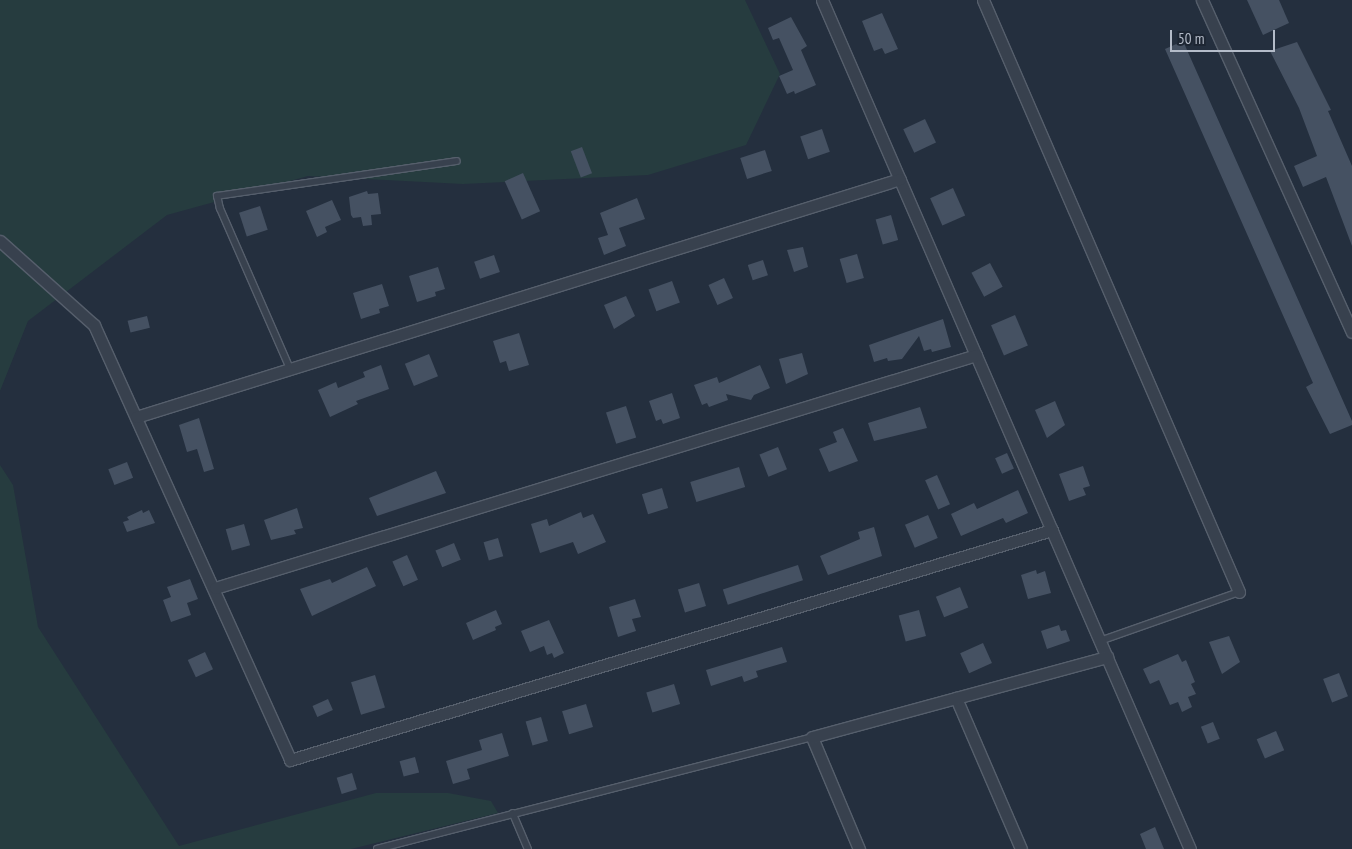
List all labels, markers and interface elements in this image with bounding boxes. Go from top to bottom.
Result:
scale bar [1172,20,1277,52]
text: 50 m [1178,29,1204,48]

